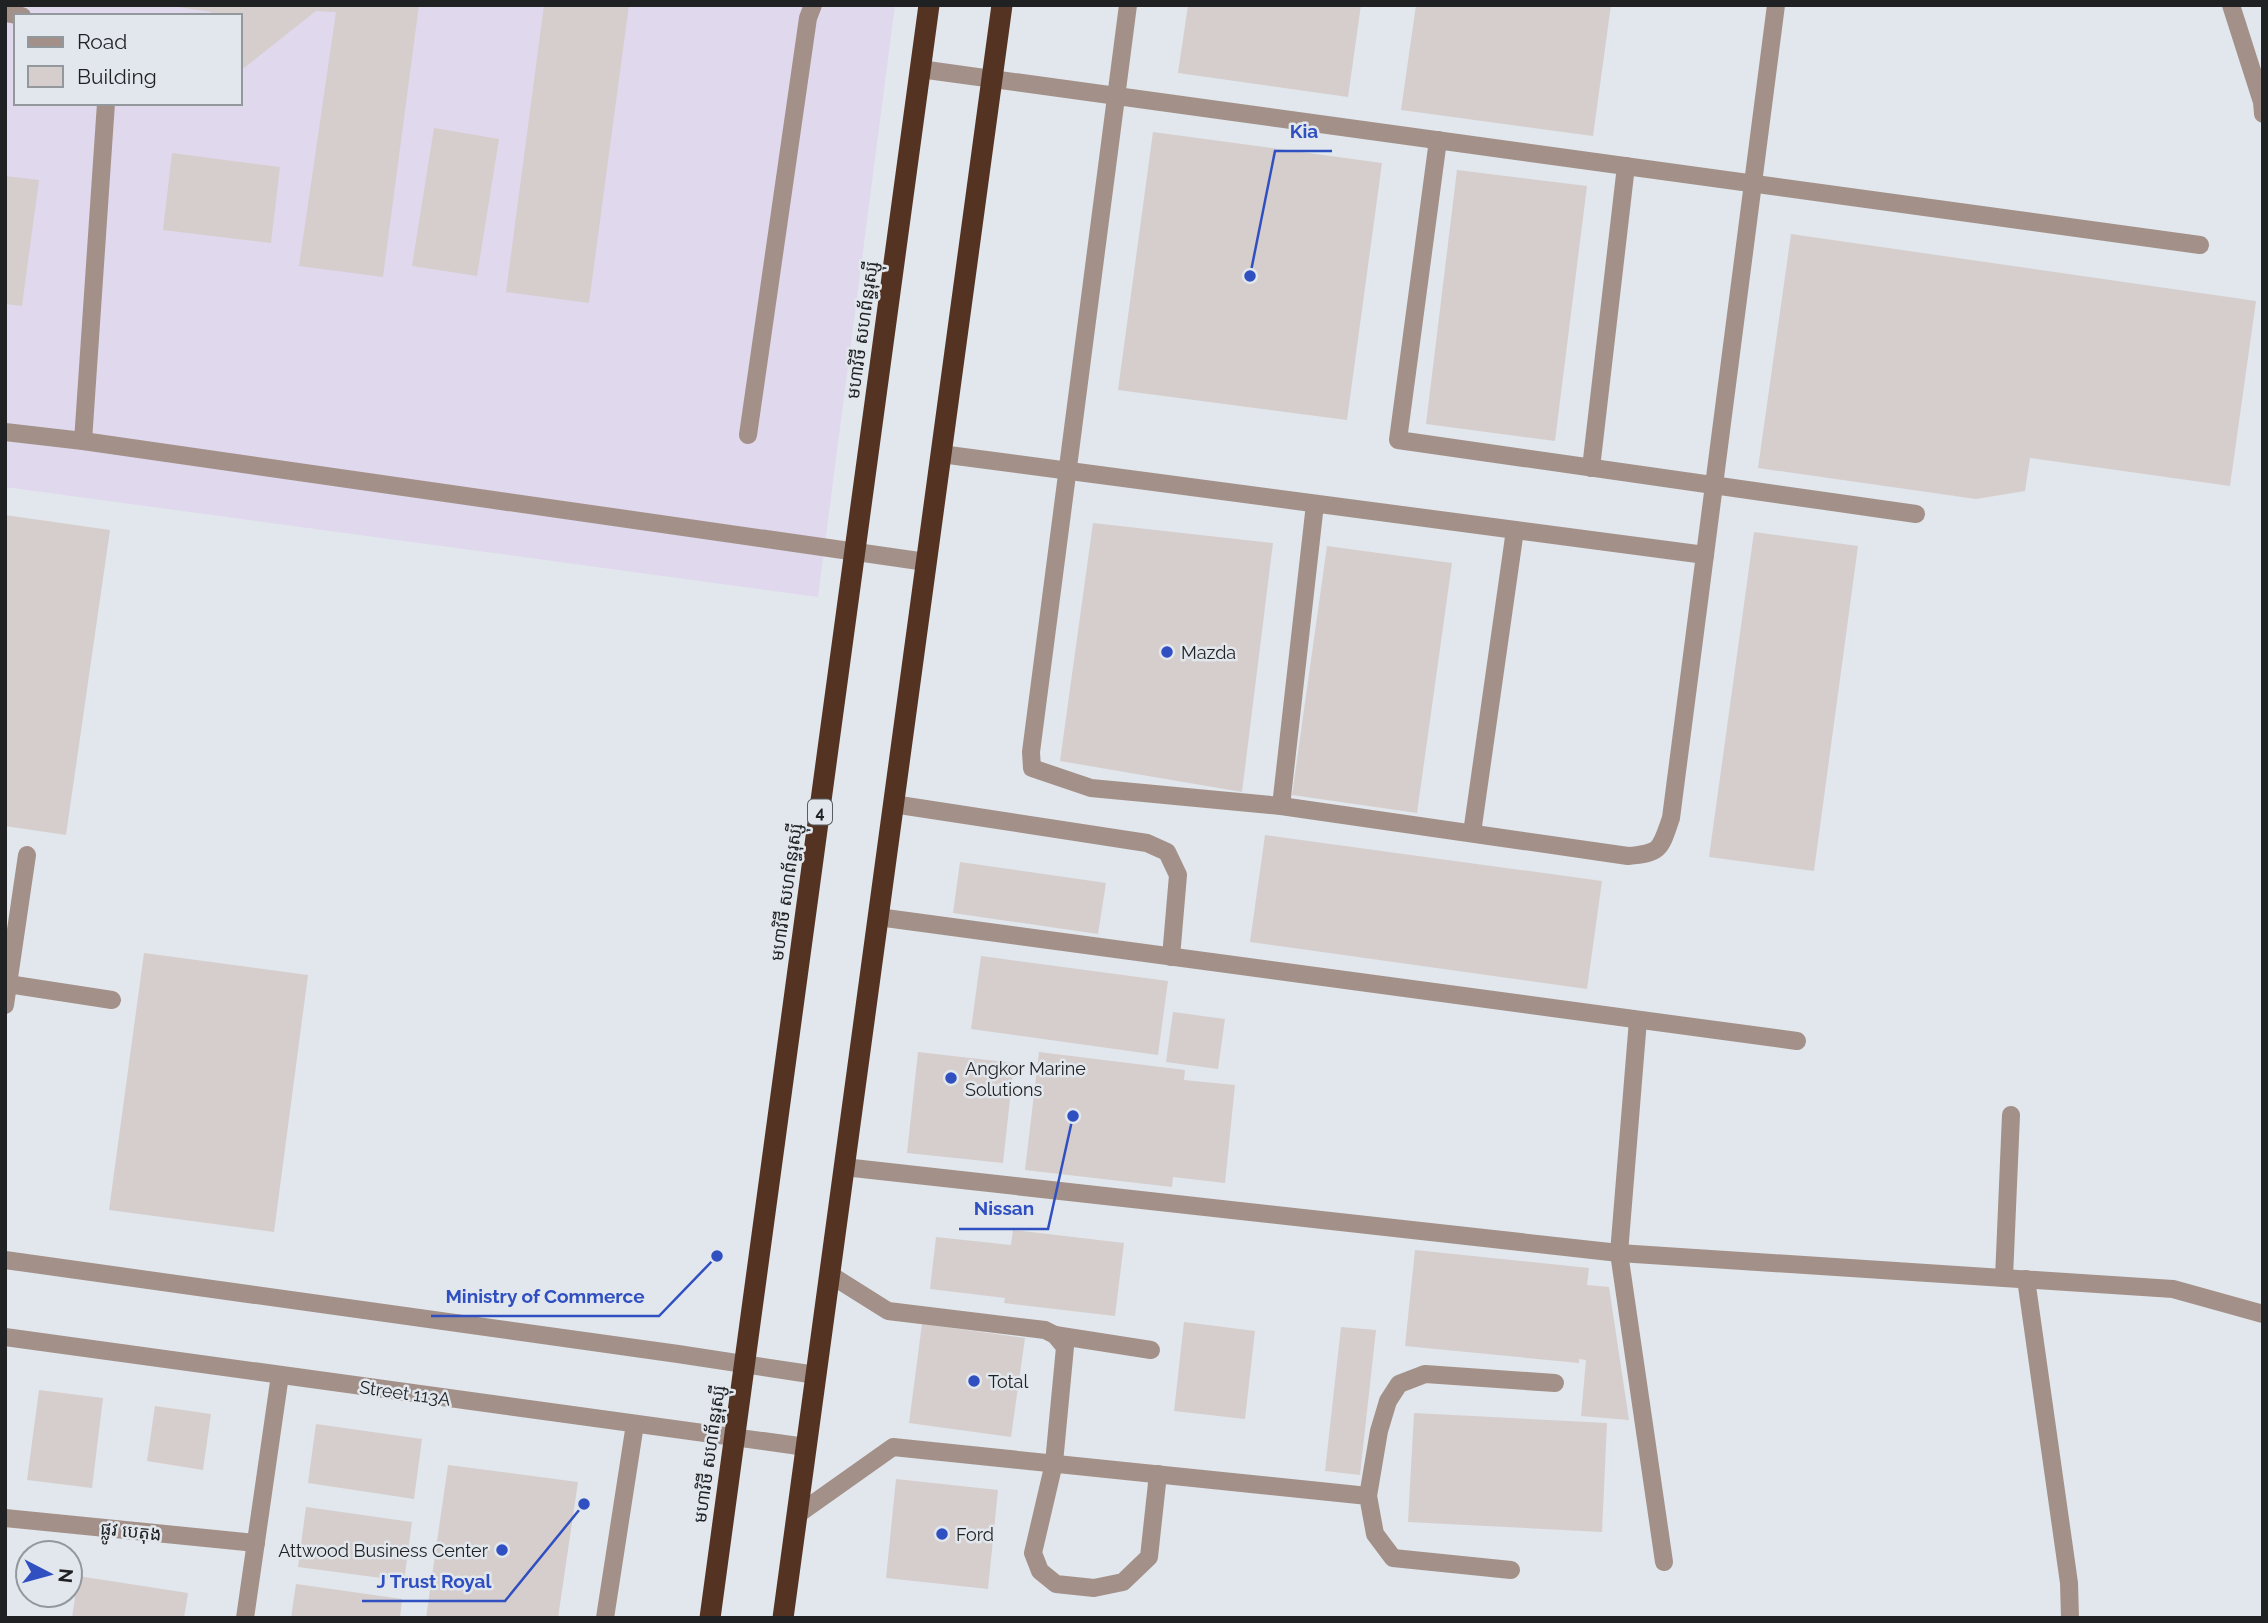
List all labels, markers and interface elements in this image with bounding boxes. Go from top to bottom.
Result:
legend [14,14,242,105]
text: Road [77,29,127,54]
text: Building [77,64,157,89]
callout: Kia [1275,111,1332,151]
text: Kia [1290,120,1318,142]
street label: មហាវិថី សហព័ន្ធរុស្ស៊ី [841,260,889,401]
place label: Mazda [1181,642,1236,663]
marker: Mazda [1159,644,1175,660]
road number: 4 [808,800,832,824]
street label: មហាវិថី សហព័ន្ធរុស្ស៊ី [765,822,813,963]
place label: Angkor Marine Solutions [965,1058,1086,1100]
marker: Angkor Marine Solutions [943,1070,959,1086]
callout: Nissan [959,1189,1048,1229]
text: Nissan [974,1197,1034,1219]
callout: Ministry of Commerce [431,1276,659,1316]
text: Ministry of Commerce [445,1285,645,1307]
place label: Total [988,1371,1028,1392]
marker: Total [966,1373,982,1389]
street label: Street 113A [358,1376,452,1410]
street label: មហាវិថី សហព័ន្ធរុស្ស៊ី [688,1384,736,1525]
street label: ផ្លូវ បេតុង [99,1517,163,1551]
place label: Ford [956,1524,994,1545]
marker: Ford [934,1526,950,1542]
north arrow [14,1539,84,1609]
place label: Attwood Business Center [278,1540,489,1561]
marker: Attwood Business Center [494,1542,510,1558]
callout: J Trust Royal [362,1561,505,1601]
text: N [54,1567,78,1584]
text: J Trust Royal [377,1570,492,1592]

